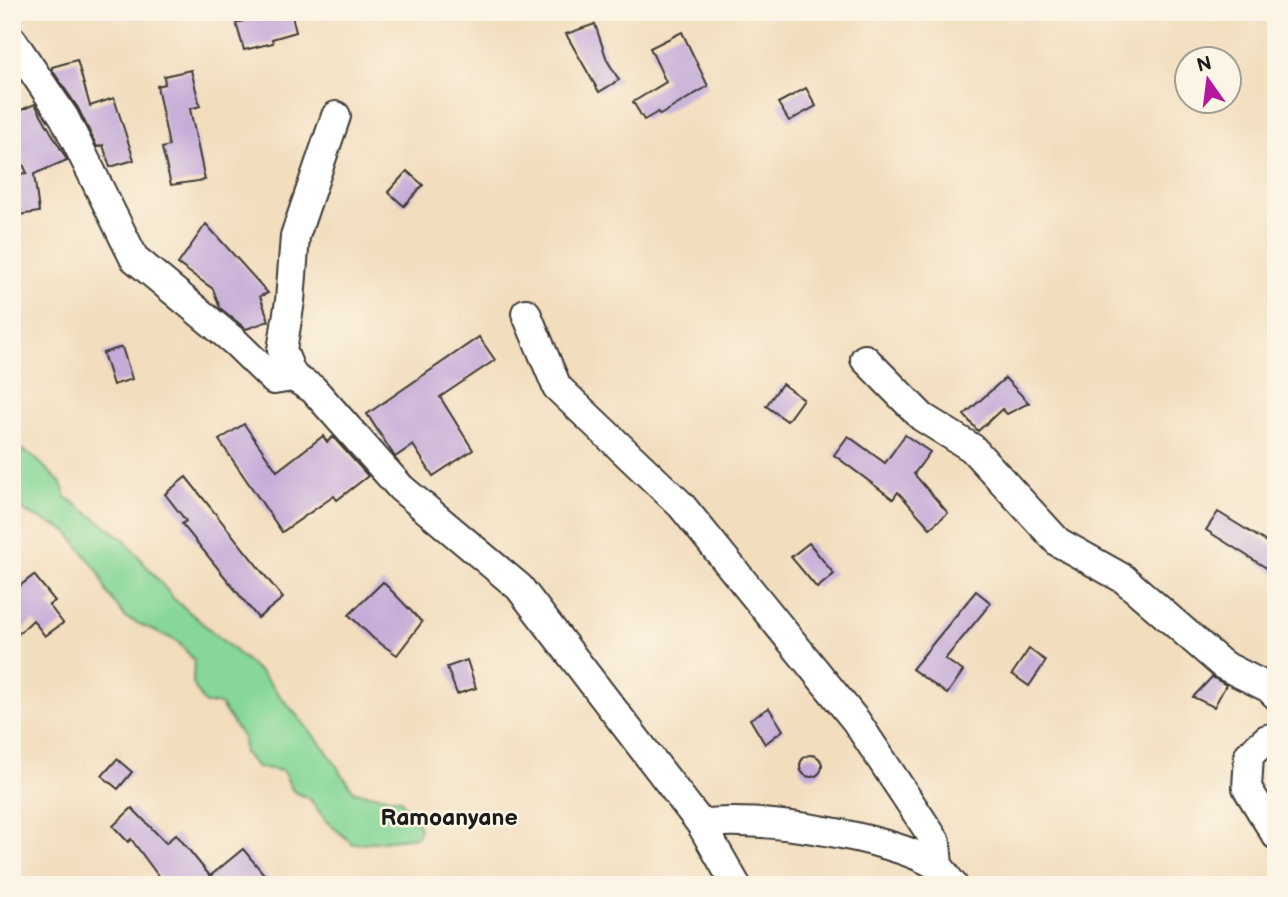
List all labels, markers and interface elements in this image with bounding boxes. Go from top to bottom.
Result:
north arrow [1172,46,1242,116]
text: N [1195,52,1214,78]
district label: Ramoanyane [380,804,518,832]

